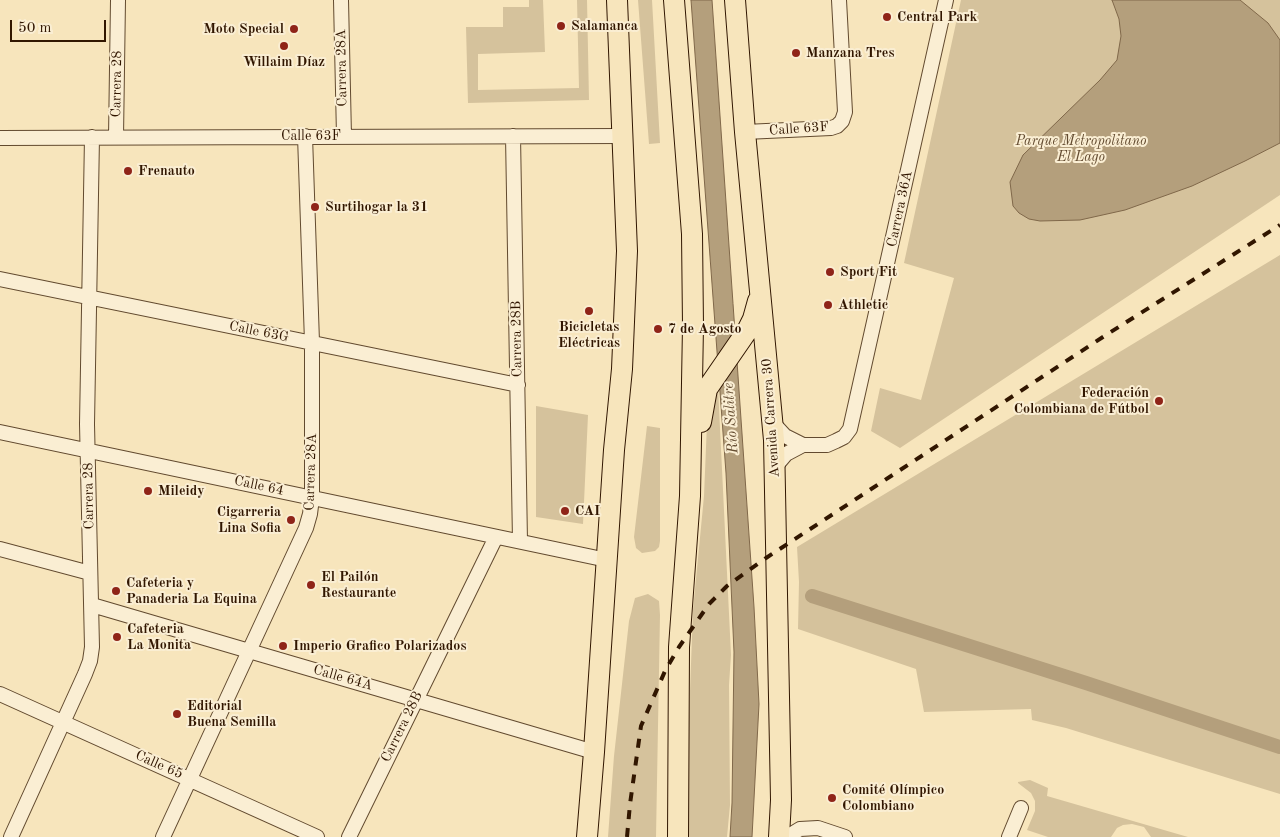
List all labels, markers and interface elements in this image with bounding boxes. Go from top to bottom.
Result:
place label: Central Park [897,9,977,25]
scale bar [12,10,109,42]
marker: Central Park [881,11,893,23]
place label: Salamanca [571,18,638,34]
marker: Salamanca [555,20,567,32]
text: 50 m [18,21,52,36]
place label: Moto Special [203,21,284,37]
marker: Moto Special [288,23,300,35]
street label: Carrera 28A [333,29,351,107]
marker: Willaim Díaz [278,40,290,52]
place label: Manzana Tres [806,45,894,61]
marker: Manzana Tres [790,47,802,59]
street label: Carrera 28 [108,50,126,118]
place label: Willaim Díaz [243,54,325,70]
street label: Calle 63F [769,119,829,139]
street label: Calle 63F [281,128,341,144]
park label: Parque Metropolitano El Lago [1016,133,1146,166]
place label: Frenauto [138,163,195,179]
marker: Frenauto [122,165,134,177]
street label: Carrera 36A [884,169,916,249]
place label: Surtihogar la 31 [325,199,428,215]
marker: Surtihogar la 31 [309,201,321,213]
place label: Sport Fit [840,264,897,280]
marker: Sport Fit [824,266,836,278]
place label: Athletic [838,297,888,313]
marker: Athletic [822,299,834,311]
street label: Carrera 28B [508,301,526,377]
marker: Bicicletas Eléctricas [583,305,595,317]
street label: Calle 63G [228,318,290,346]
place label: Bicicletas Eléctricas [558,319,620,352]
place label: 7 de Agosto [668,321,742,337]
marker: 7 de Agosto [652,323,664,335]
street label: Avenida Carrera 30 [758,358,784,478]
water label: Río Salitre [720,382,742,454]
place label: Federación Colombiana de Fútbol [1014,385,1149,418]
marker: Federación Colombiana de Fútbol [1153,395,1165,407]
street label: Carrera 28A [301,433,321,511]
street label: Carrera 28 [80,462,98,530]
street label: Calle 64 [233,473,285,499]
place label: Mileidy [158,483,205,499]
marker: Mileidy [142,485,154,497]
place label: CAI [575,503,600,519]
place label: Cigarreria Lina Sofia [217,504,281,536]
marker: CAI [559,505,571,517]
marker: Cigarreria Lina Sofia [285,514,297,526]
place label: El Pailón Restaurante [321,569,396,602]
place label: Cafeteria y Panaderia La Equina [126,575,257,608]
marker: El Pailón Restaurante [305,579,317,591]
marker: Cafeteria y Panaderia La Equina [110,585,122,597]
place label: Cafeteria La Monita [127,621,191,654]
marker: Cafeteria La Monita [111,631,123,643]
place label: Imperio Grafico Polarizados [293,638,466,654]
marker: Imperio Grafico Polarizados [277,640,289,652]
street label: Calle 64A [311,661,375,695]
street label: Carrera 28B [378,689,426,765]
place label: Editorial Buena Semilla [187,698,276,730]
marker: Editorial Buena Semilla [171,708,183,720]
street label: Calle 65 [133,747,185,783]
place label: Comité Olímpico Colombiano [842,782,944,814]
marker: Comité Olímpico Colombiano [826,792,838,804]

